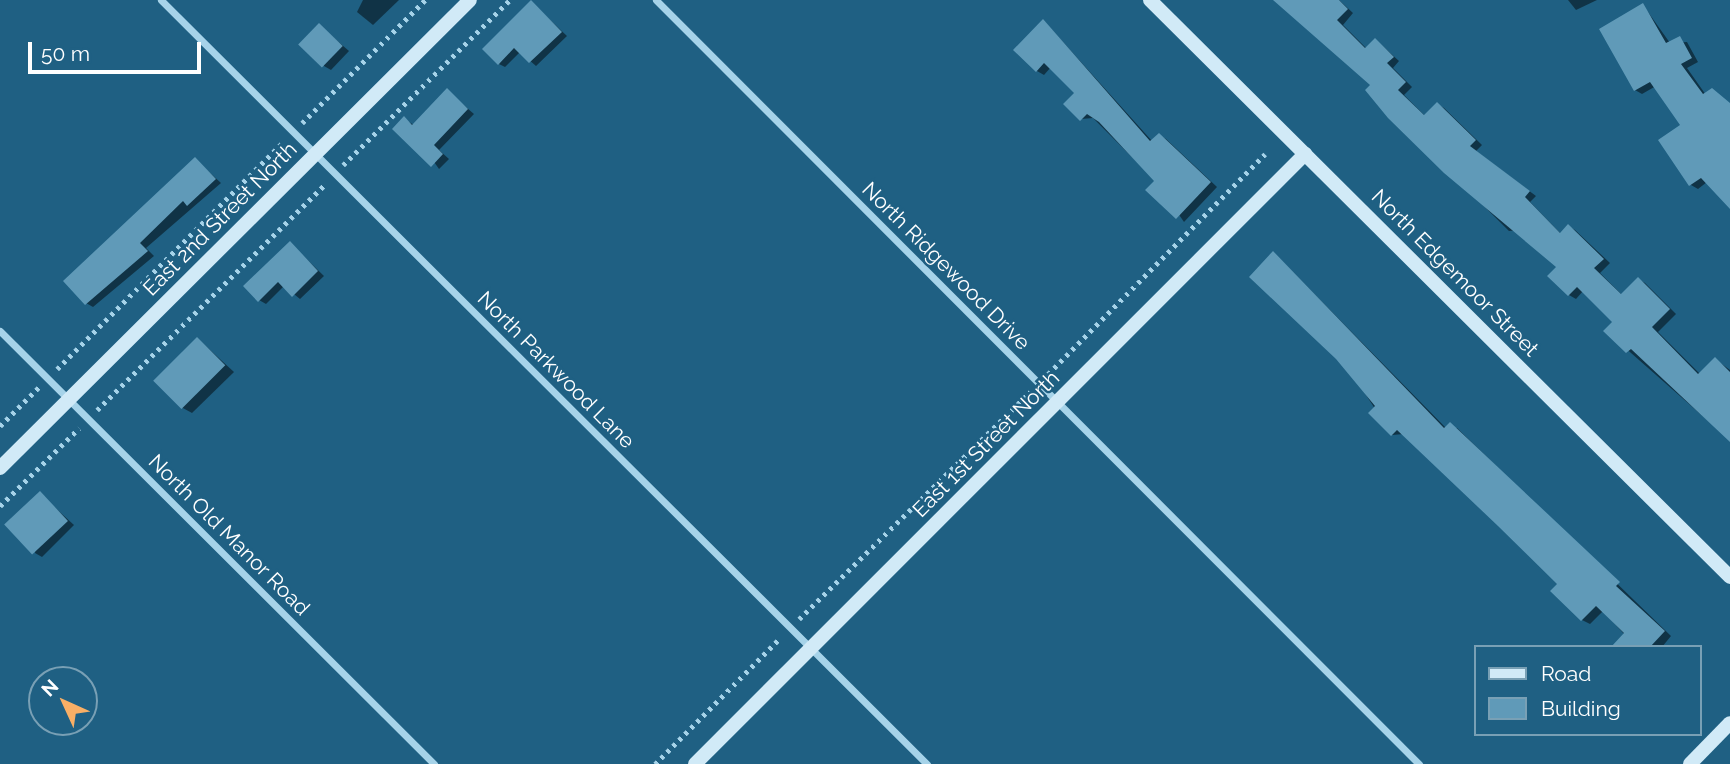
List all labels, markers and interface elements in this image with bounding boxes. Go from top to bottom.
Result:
scale bar [32,28,205,72]
text: 50 m [41,41,90,66]
street label: East 2nd Street North [138,137,302,301]
street label: North Ridgewood Drive [857,177,1035,355]
street label: North Edgemoor Street [1366,184,1544,362]
street label: North Parkwood Lane [472,286,640,454]
street label: East 1st Street North [907,365,1065,523]
street label: North Old Manor Road [143,449,315,621]
legend [1474,645,1702,736]
text: Road [1541,661,1591,686]
north arrow [28,666,98,736]
text: N [37,675,62,700]
text: Building [1541,696,1621,721]

